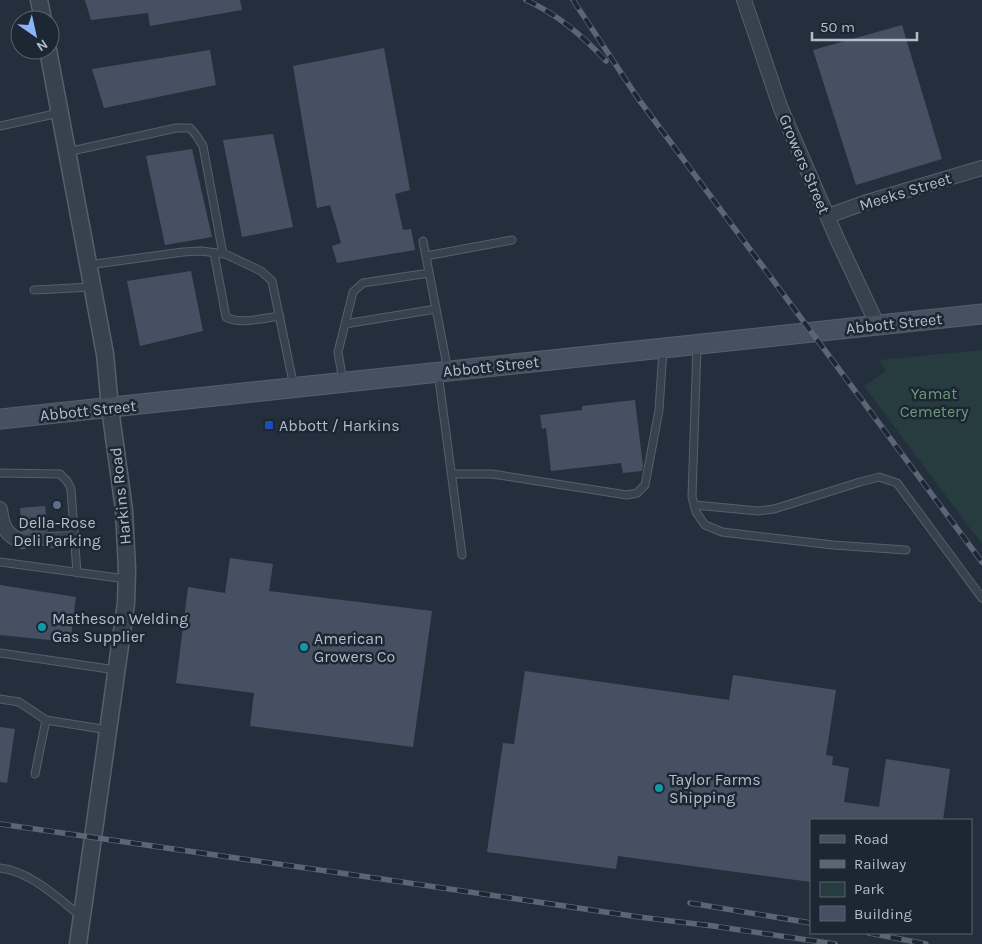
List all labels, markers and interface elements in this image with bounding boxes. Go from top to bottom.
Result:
north arrow [10,10,60,60]
scale bar [812,10,917,42]
text: 50 m [820,18,855,36]
text: N [33,36,51,55]
street label: Growers Street [775,111,834,217]
street label: Meeks Street [857,168,953,214]
street label: Abbott Street [845,309,943,338]
street label: Abbott Street [442,352,540,381]
park label: Yamat Cemetery [900,384,969,421]
street label: Abbott Street [39,396,137,425]
place label: Abbott / Harkins [279,416,400,435]
marker: Abbott / Harkins [263,419,275,431]
street label: Harkins Road [106,446,135,546]
marker: Della-Rose Deli Parking [51,499,63,511]
place label: Della-Rose Deli Parking [13,513,101,550]
place label: Matheson Welding Gas Supplier [52,609,188,646]
marker: Matheson Welding Gas Supplier [36,621,48,633]
place label: American Growers Co [314,629,395,666]
marker: American Growers Co [298,641,310,653]
place label: Taylor Farms Shipping [669,770,761,807]
marker: Taylor Farms Shipping [653,782,665,794]
legend [810,819,972,934]
text: Road [854,830,889,848]
text: Railway [854,855,906,873]
text: Park [854,880,884,898]
text: Building [854,905,912,923]

